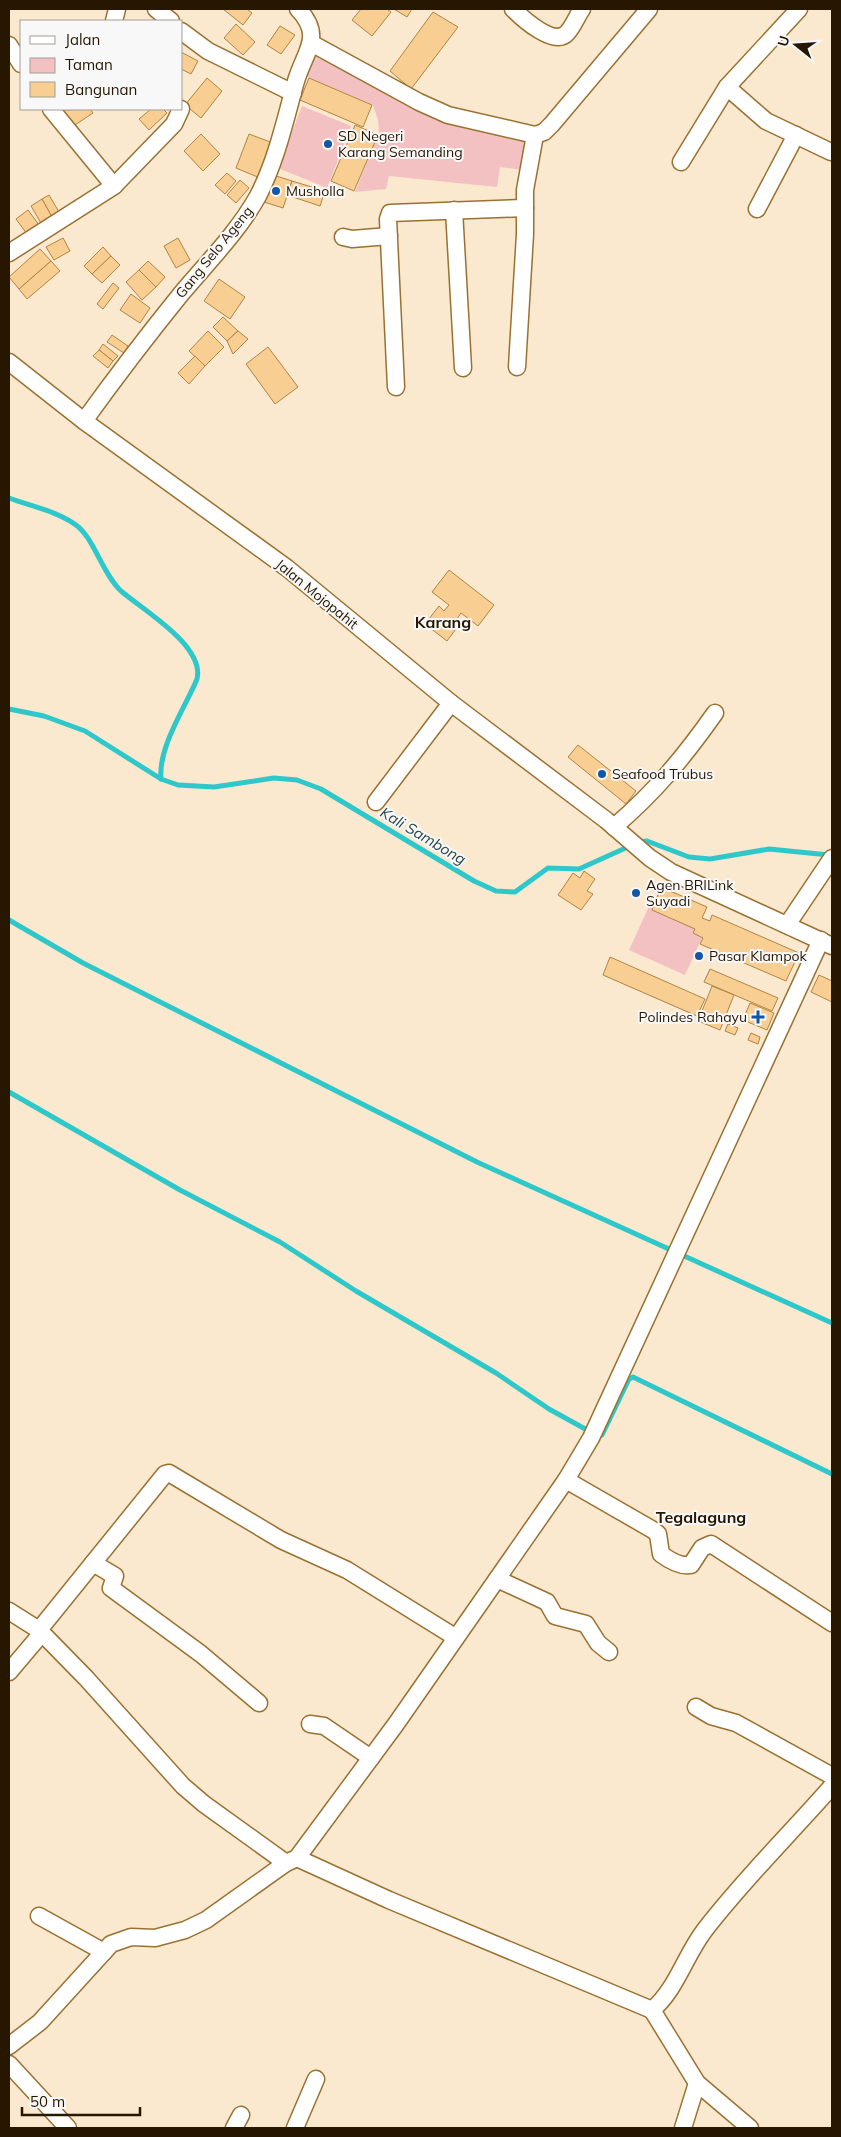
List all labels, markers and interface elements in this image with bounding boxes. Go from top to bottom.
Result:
legend [20,20,182,110]
north arrow [771,20,821,70]
text: Jalan [65,30,100,49]
text: U [773,34,794,49]
text: Taman [65,55,113,74]
text: Bangunan [65,80,137,99]
place label: SD Negeri Karang Semanding [338,127,463,161]
marker: SD Negeri Karang Semanding [322,138,334,150]
place label: Musholla [286,182,344,200]
marker: Musholla [270,185,282,197]
street label: Gang Selo Ageng [171,202,257,302]
street label: Jalan Mojopahit [272,555,362,633]
district label: Karang [415,612,471,632]
place label: Seafood Trubus [612,765,713,783]
marker: Seafood Trubus [596,768,608,780]
water label: Kali Sambong [377,803,470,869]
place label: Agen BRILink Suyadi [646,876,734,910]
marker: Agen BRILink Suyadi [630,887,642,899]
place label: Pasar Klampok [709,947,808,965]
marker: Pasar Klampok [693,950,705,962]
place label: Polindes Rahayu [639,1008,747,1026]
marker: Polindes Rahayu [751,1010,765,1024]
district label: Tegalagung [656,1507,746,1527]
scale bar [22,2084,140,2116]
text: 50 m [30,2092,65,2111]

